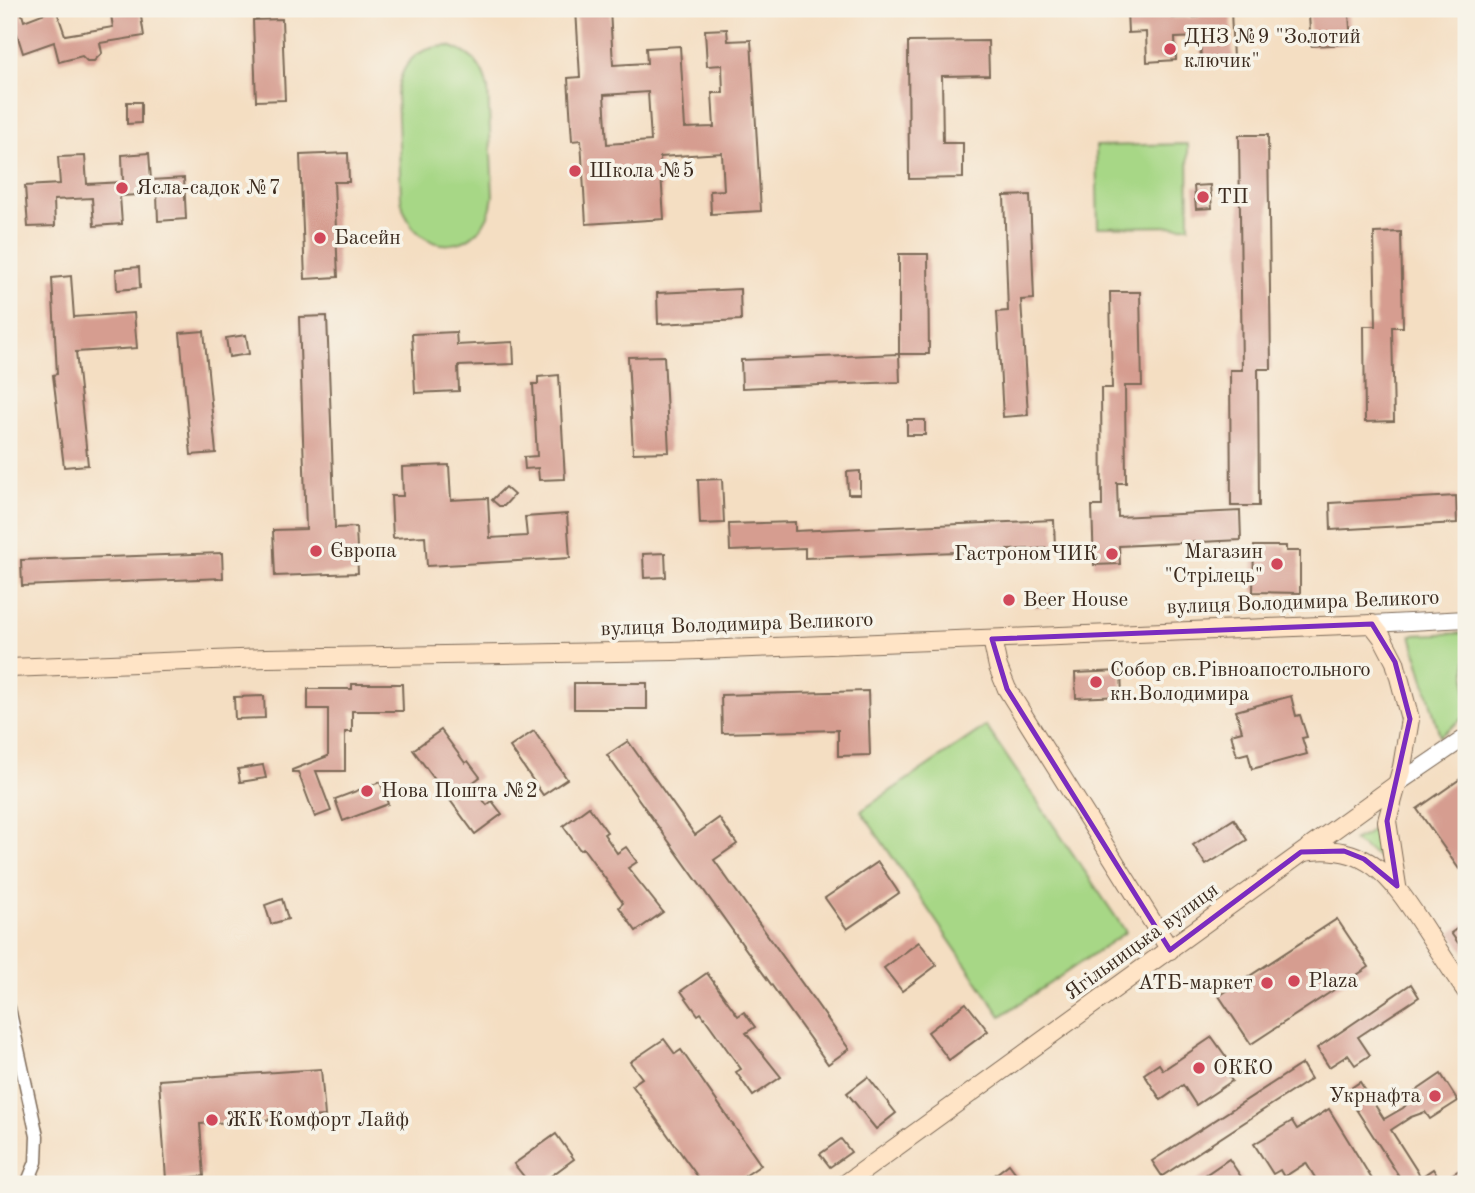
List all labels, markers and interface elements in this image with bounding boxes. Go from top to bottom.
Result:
place label: ДНЗ №9 "Золотий ключик" [1184,27,1361,72]
marker: ДНЗ №9 "Золотий ключик" [1162,41,1178,57]
place label: Школа №5 [589,161,695,182]
marker: Школа №5 [567,163,583,179]
place label: Ясла-садок №7 [136,178,281,199]
marker: Ясла-садок №7 [114,180,130,196]
place label: ТП [1217,187,1249,208]
marker: ТП [1195,189,1211,205]
place label: Басейн [334,228,401,249]
marker: Басейн [312,230,328,246]
place label: Європа [330,541,397,562]
place label: Магазин "Стрілець" [1164,542,1263,587]
marker: Європа [308,543,324,559]
place label: ГастрономЧИК [954,544,1098,565]
marker: ГастрономЧИК [1104,546,1120,562]
marker: Магазин "Стрілець" [1269,556,1285,572]
street label: вулиця Володимира Великого [1166,588,1440,618]
place label: Beer House [1023,590,1128,611]
marker: Beer House [1001,592,1017,608]
street label: вулиця Володимира Великого [600,610,874,640]
place label: Собор св.Рівноапостольного кн.Володимира [1110,660,1371,705]
marker: Собор св.Рівноапостольного кн.Володимира [1088,674,1104,690]
place label: Нова Пошта №2 [381,781,538,802]
marker: Нова Пошта №2 [359,783,375,799]
street label: Ягільницька вулиця [1061,879,1223,1005]
place label: Plaza [1308,971,1358,992]
place label: АТБ-маркет [1138,973,1253,994]
marker: Plaza [1286,973,1302,989]
marker: АТБ-маркет [1259,975,1275,991]
place label: ОККО [1213,1058,1273,1079]
marker: ОККО [1191,1060,1207,1076]
place label: Укрнафта [1329,1086,1421,1107]
marker: Укрнафта [1427,1088,1443,1104]
place label: ЖК Комфорт Лайф [226,1110,409,1131]
marker: ЖК Комфорт Лайф [204,1112,220,1128]

